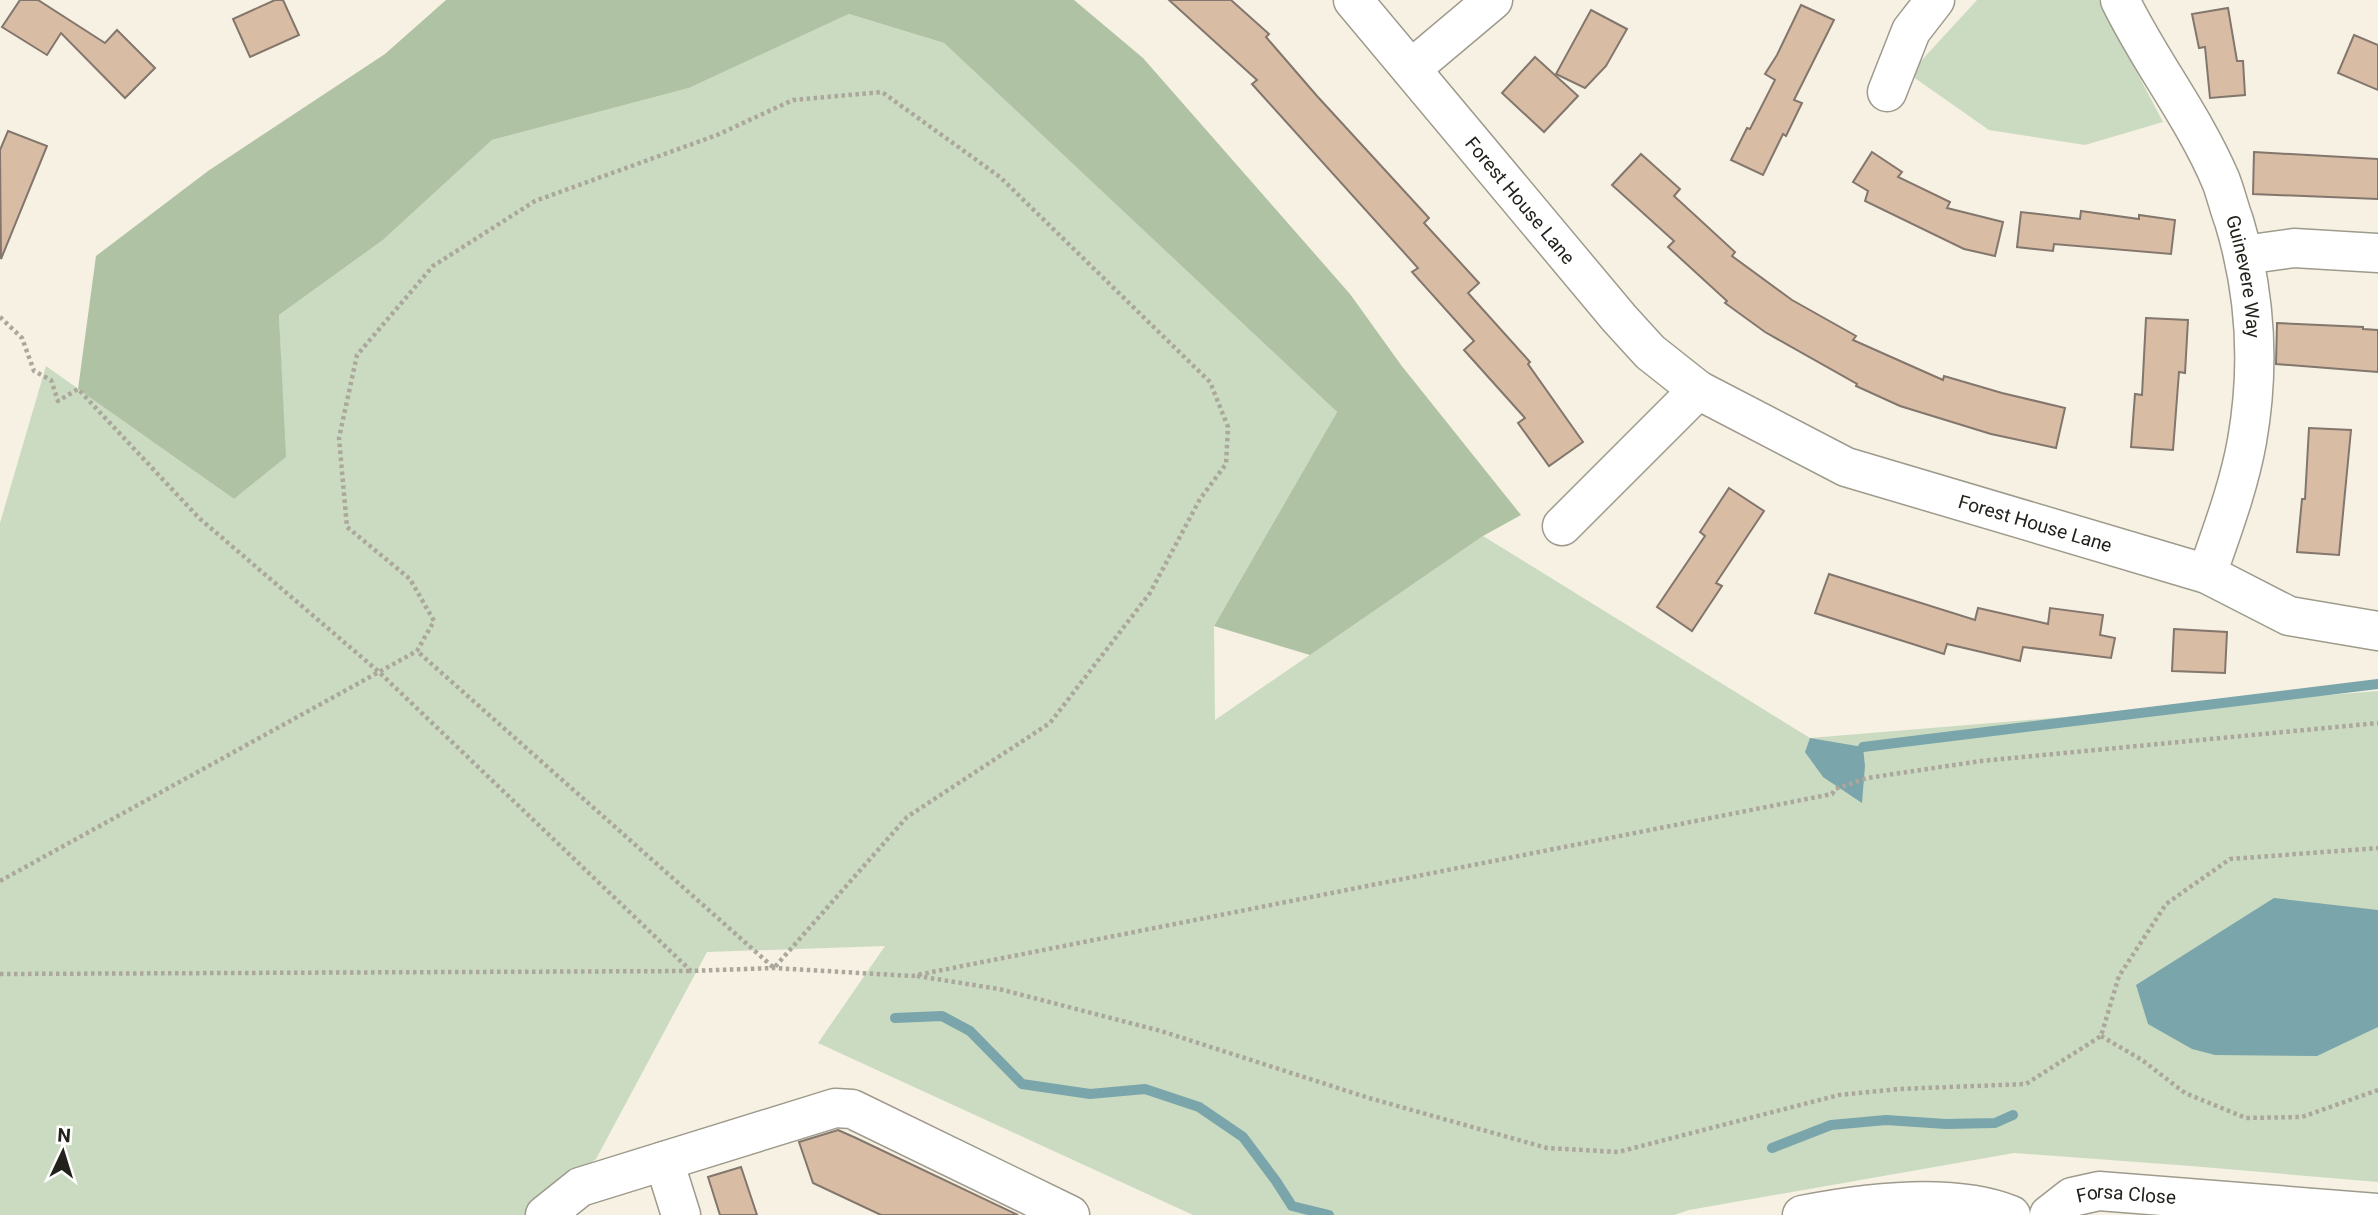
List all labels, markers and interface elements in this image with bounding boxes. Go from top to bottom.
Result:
street label: Forest House Lane [1460,132,1580,269]
street label: Guinevere Way [2221,212,2265,338]
street label: Forest House Lane [1956,490,2115,557]
north arrow [28,1117,98,1187]
text: N [57,1124,72,1147]
street label: Forsa Close [2074,1180,2177,1209]

